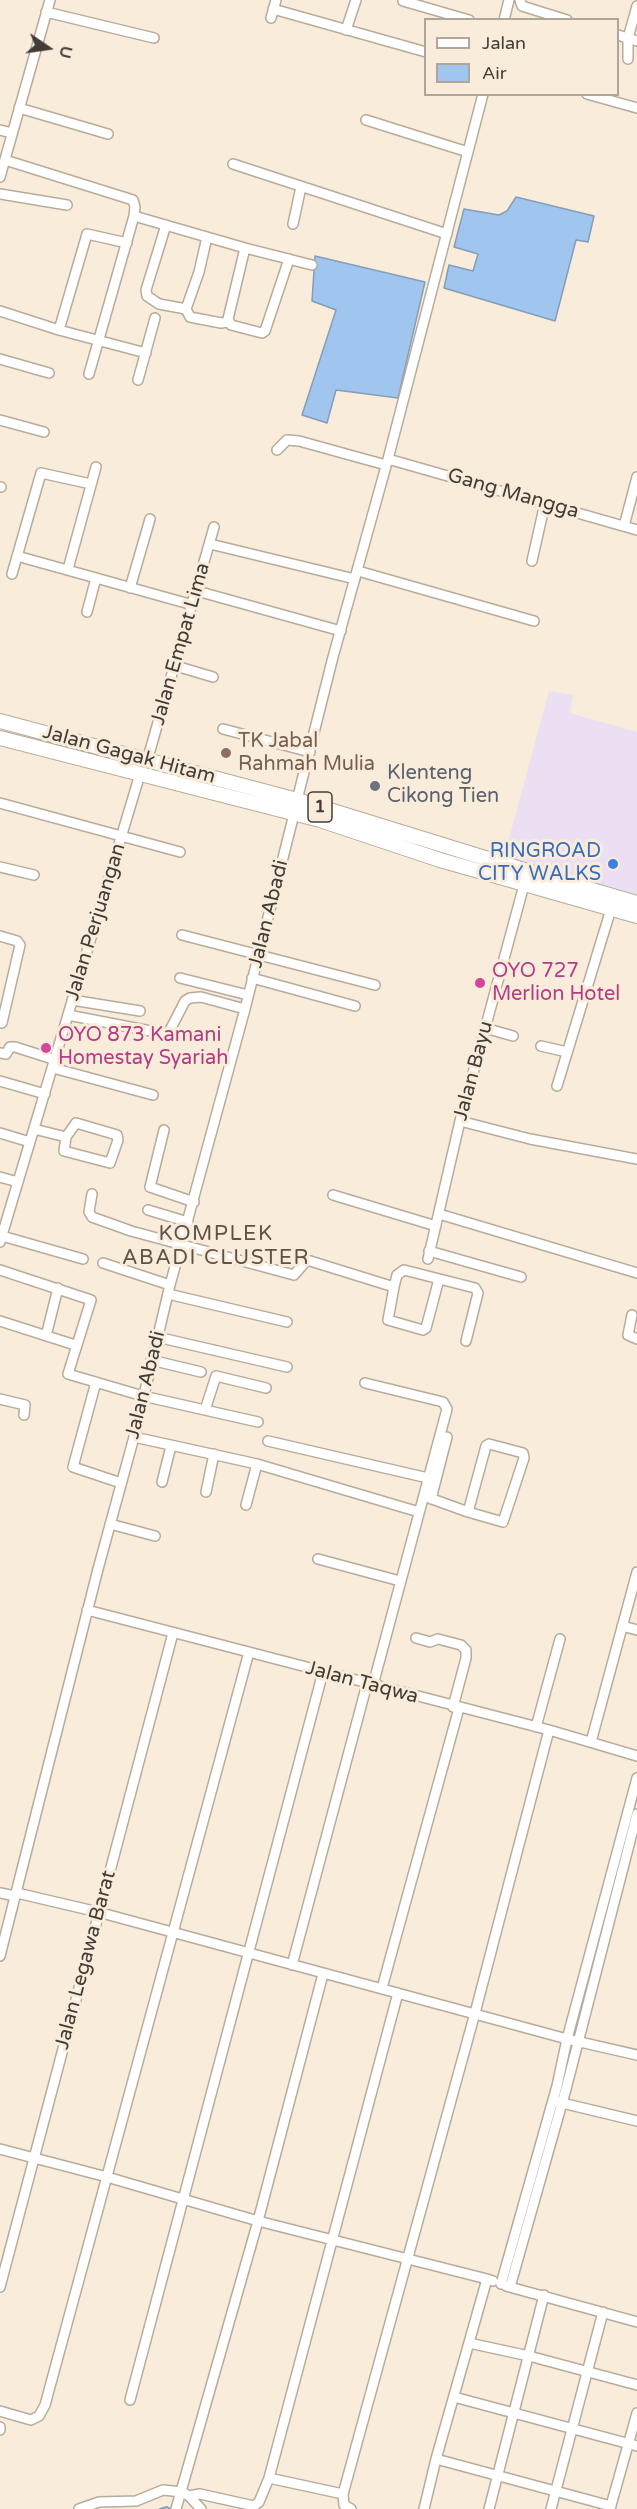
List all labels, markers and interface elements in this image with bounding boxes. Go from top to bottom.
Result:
north arrow [18,18,78,78]
legend [424,18,619,96]
text: Jalan [482,32,526,54]
text: U [54,44,77,60]
text: Air [482,62,507,84]
street label: Gang Mangga [445,464,581,524]
street label: Jalan Empat Lima [146,560,216,728]
street label: Jalan Gagak Hitam [40,720,218,790]
place label: TK Jabal Rahmah Mulia [238,730,375,777]
marker: TK Jabal Rahmah Mulia [219,746,233,760]
place label: Klenteng Cikong Tien [387,762,499,809]
marker: Klenteng Cikong Tien [368,779,382,793]
road number: 1 [308,792,332,822]
place label: RINGROAD CITY WALKS [478,840,601,887]
street label: Jalan Perjuangan [61,841,131,1003]
marker: RINGROAD CITY WALKS [606,857,620,871]
street label: Jalan Abadi [244,858,294,970]
place label: OYO 727 Merlion Hotel [492,960,620,1007]
marker: OYO 727 Merlion Hotel [473,976,487,990]
street label: Jalan Bayu [449,1019,499,1123]
place label: OYO 873 Kamani Homestay Syariah [58,1024,228,1071]
marker: OYO 873 Kamani Homestay Syariah [39,1041,53,1055]
district label: KOMPLEK ABADI CLUSTER [122,1221,310,1271]
street label: Jalan Abadi [121,1329,171,1441]
street label: Jalan Taqwa [303,1656,421,1710]
street label: Jalan Legawa Barat [51,1868,121,2052]

